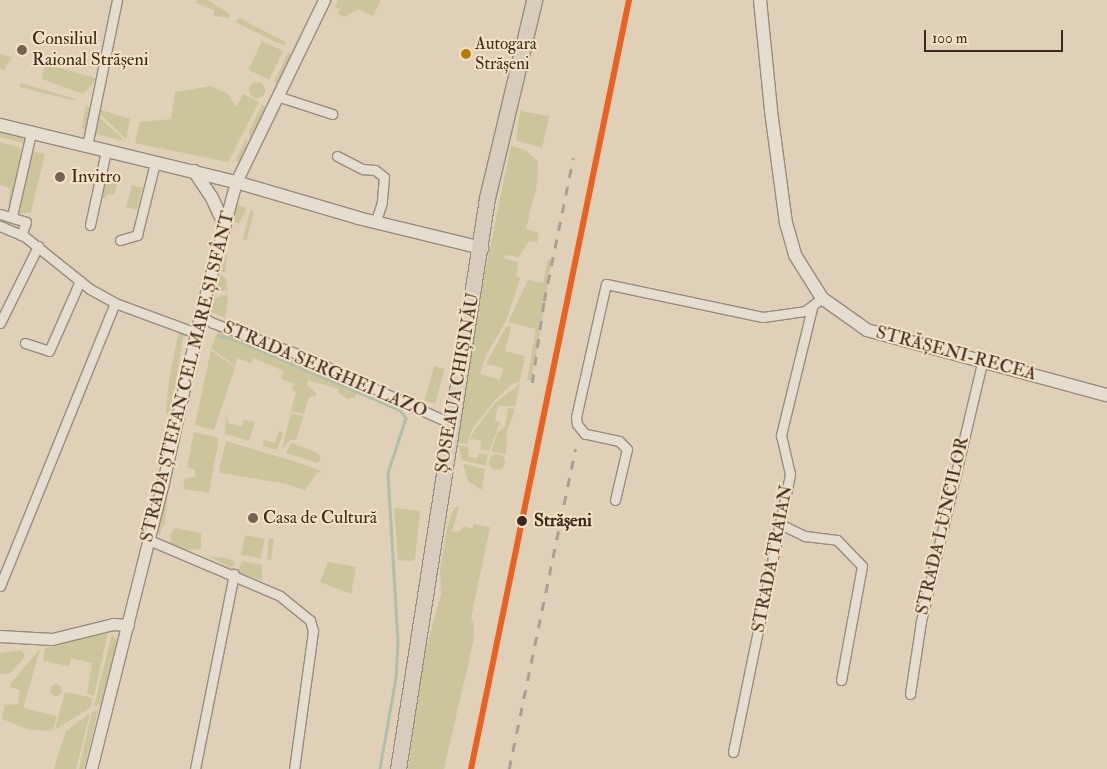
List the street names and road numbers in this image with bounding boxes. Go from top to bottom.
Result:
street label: STRADA ȘTEFAN CEL MARE ȘI SFÂNT [136,209,240,545]
street label: ȘOSEAUA CHIȘINĂU [432,291,484,475]
street label: STRADA SERGHEI LAZO [220,317,430,423]
street label: STRĂȘENI-RECEA [873,322,1039,386]
street label: STRADA LUNCILOR [912,435,974,617]
street label: STRADA TRAIAN [748,483,798,635]

